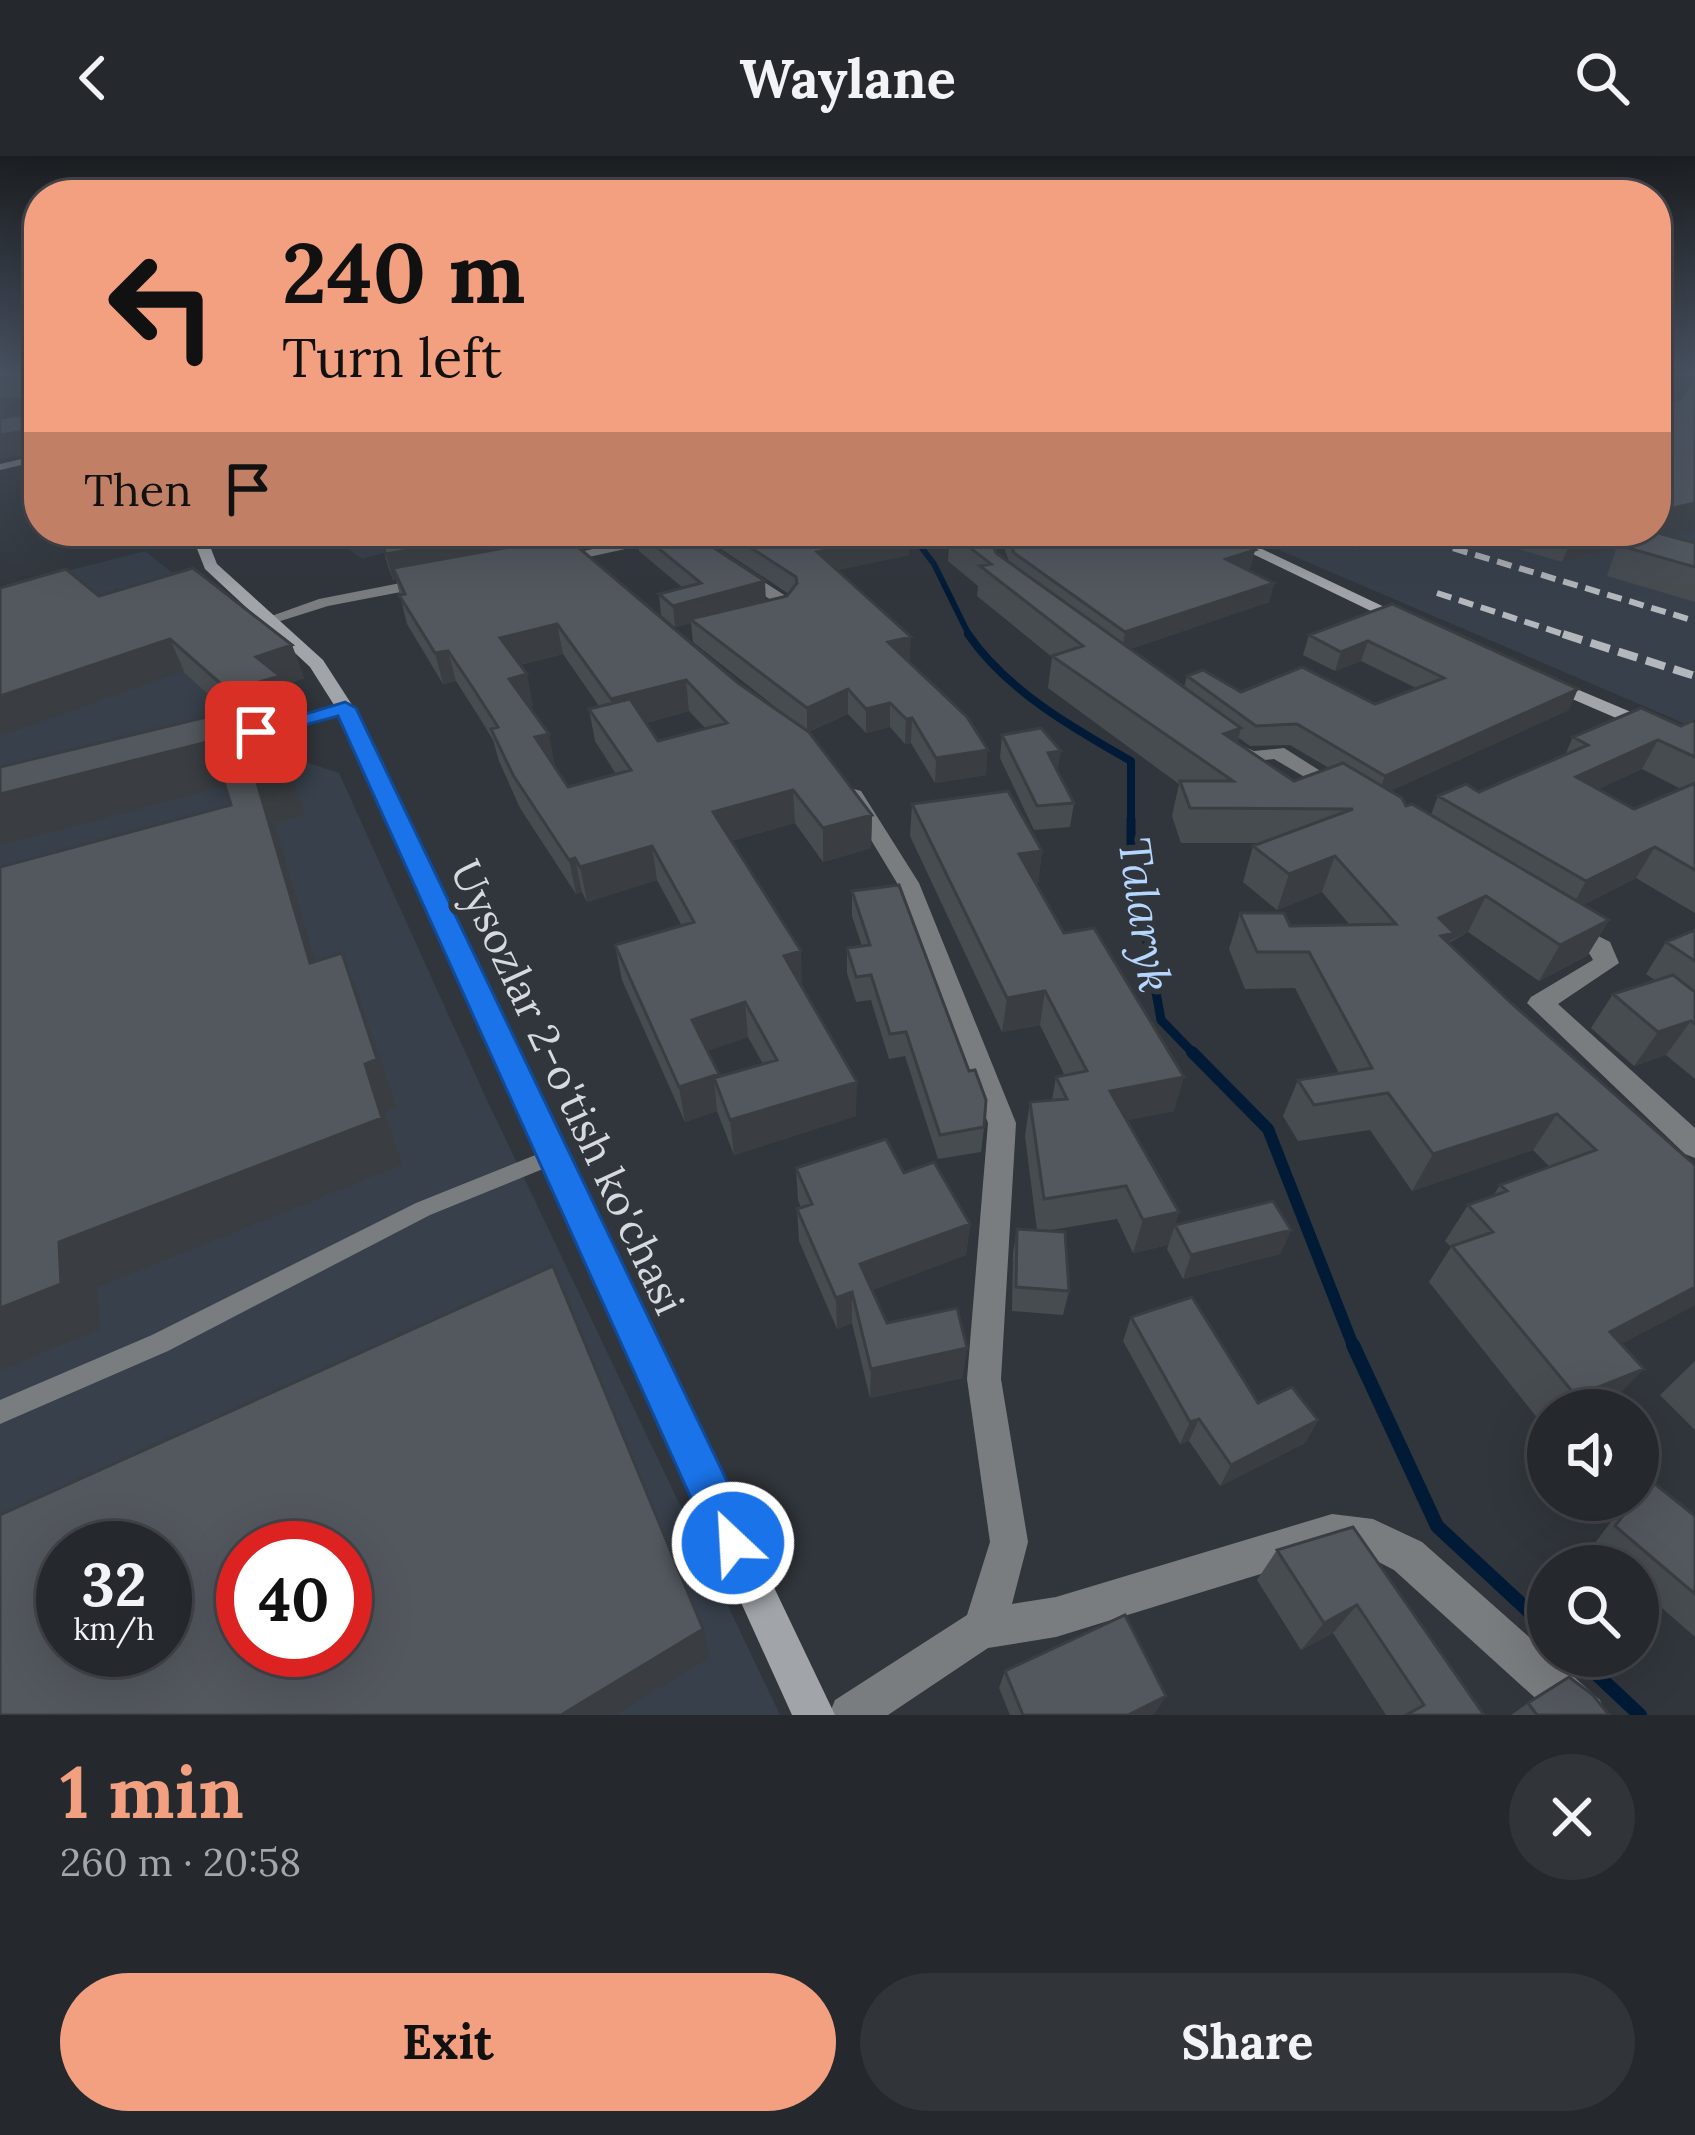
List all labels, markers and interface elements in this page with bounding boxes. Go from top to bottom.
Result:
text: Waylane [739,44,956,113]
icon: back [60,45,126,111]
icon: search [1569,45,1635,111]
text: 240 m [282,218,526,326]
icon: left [84,228,240,384]
text: Turn left [282,323,502,392]
icon: arrive [215,456,281,522]
text: Then [84,461,191,518]
pin [205,681,307,783]
icon: arrive [223,699,289,765]
water label: Talaryk [1106,834,1185,996]
street label: Uysozlar 2-o'tish ko'chasi [439,851,697,1323]
map controls [1527,1389,1659,1677]
button: sound [1527,1389,1659,1521]
position arrow [670,1480,796,1606]
speed limit sign: 40 [216,1521,372,1677]
button: search [1527,1545,1659,1677]
text: 32 [81,1546,147,1622]
text: km/h [73,1610,155,1648]
text: 1 min [60,1746,244,1838]
button: close [1509,1754,1635,1880]
text: 260 m · 20:58 [60,1837,301,1887]
button: Exit [60,1973,836,2111]
button: Share [860,1973,1635,2111]

